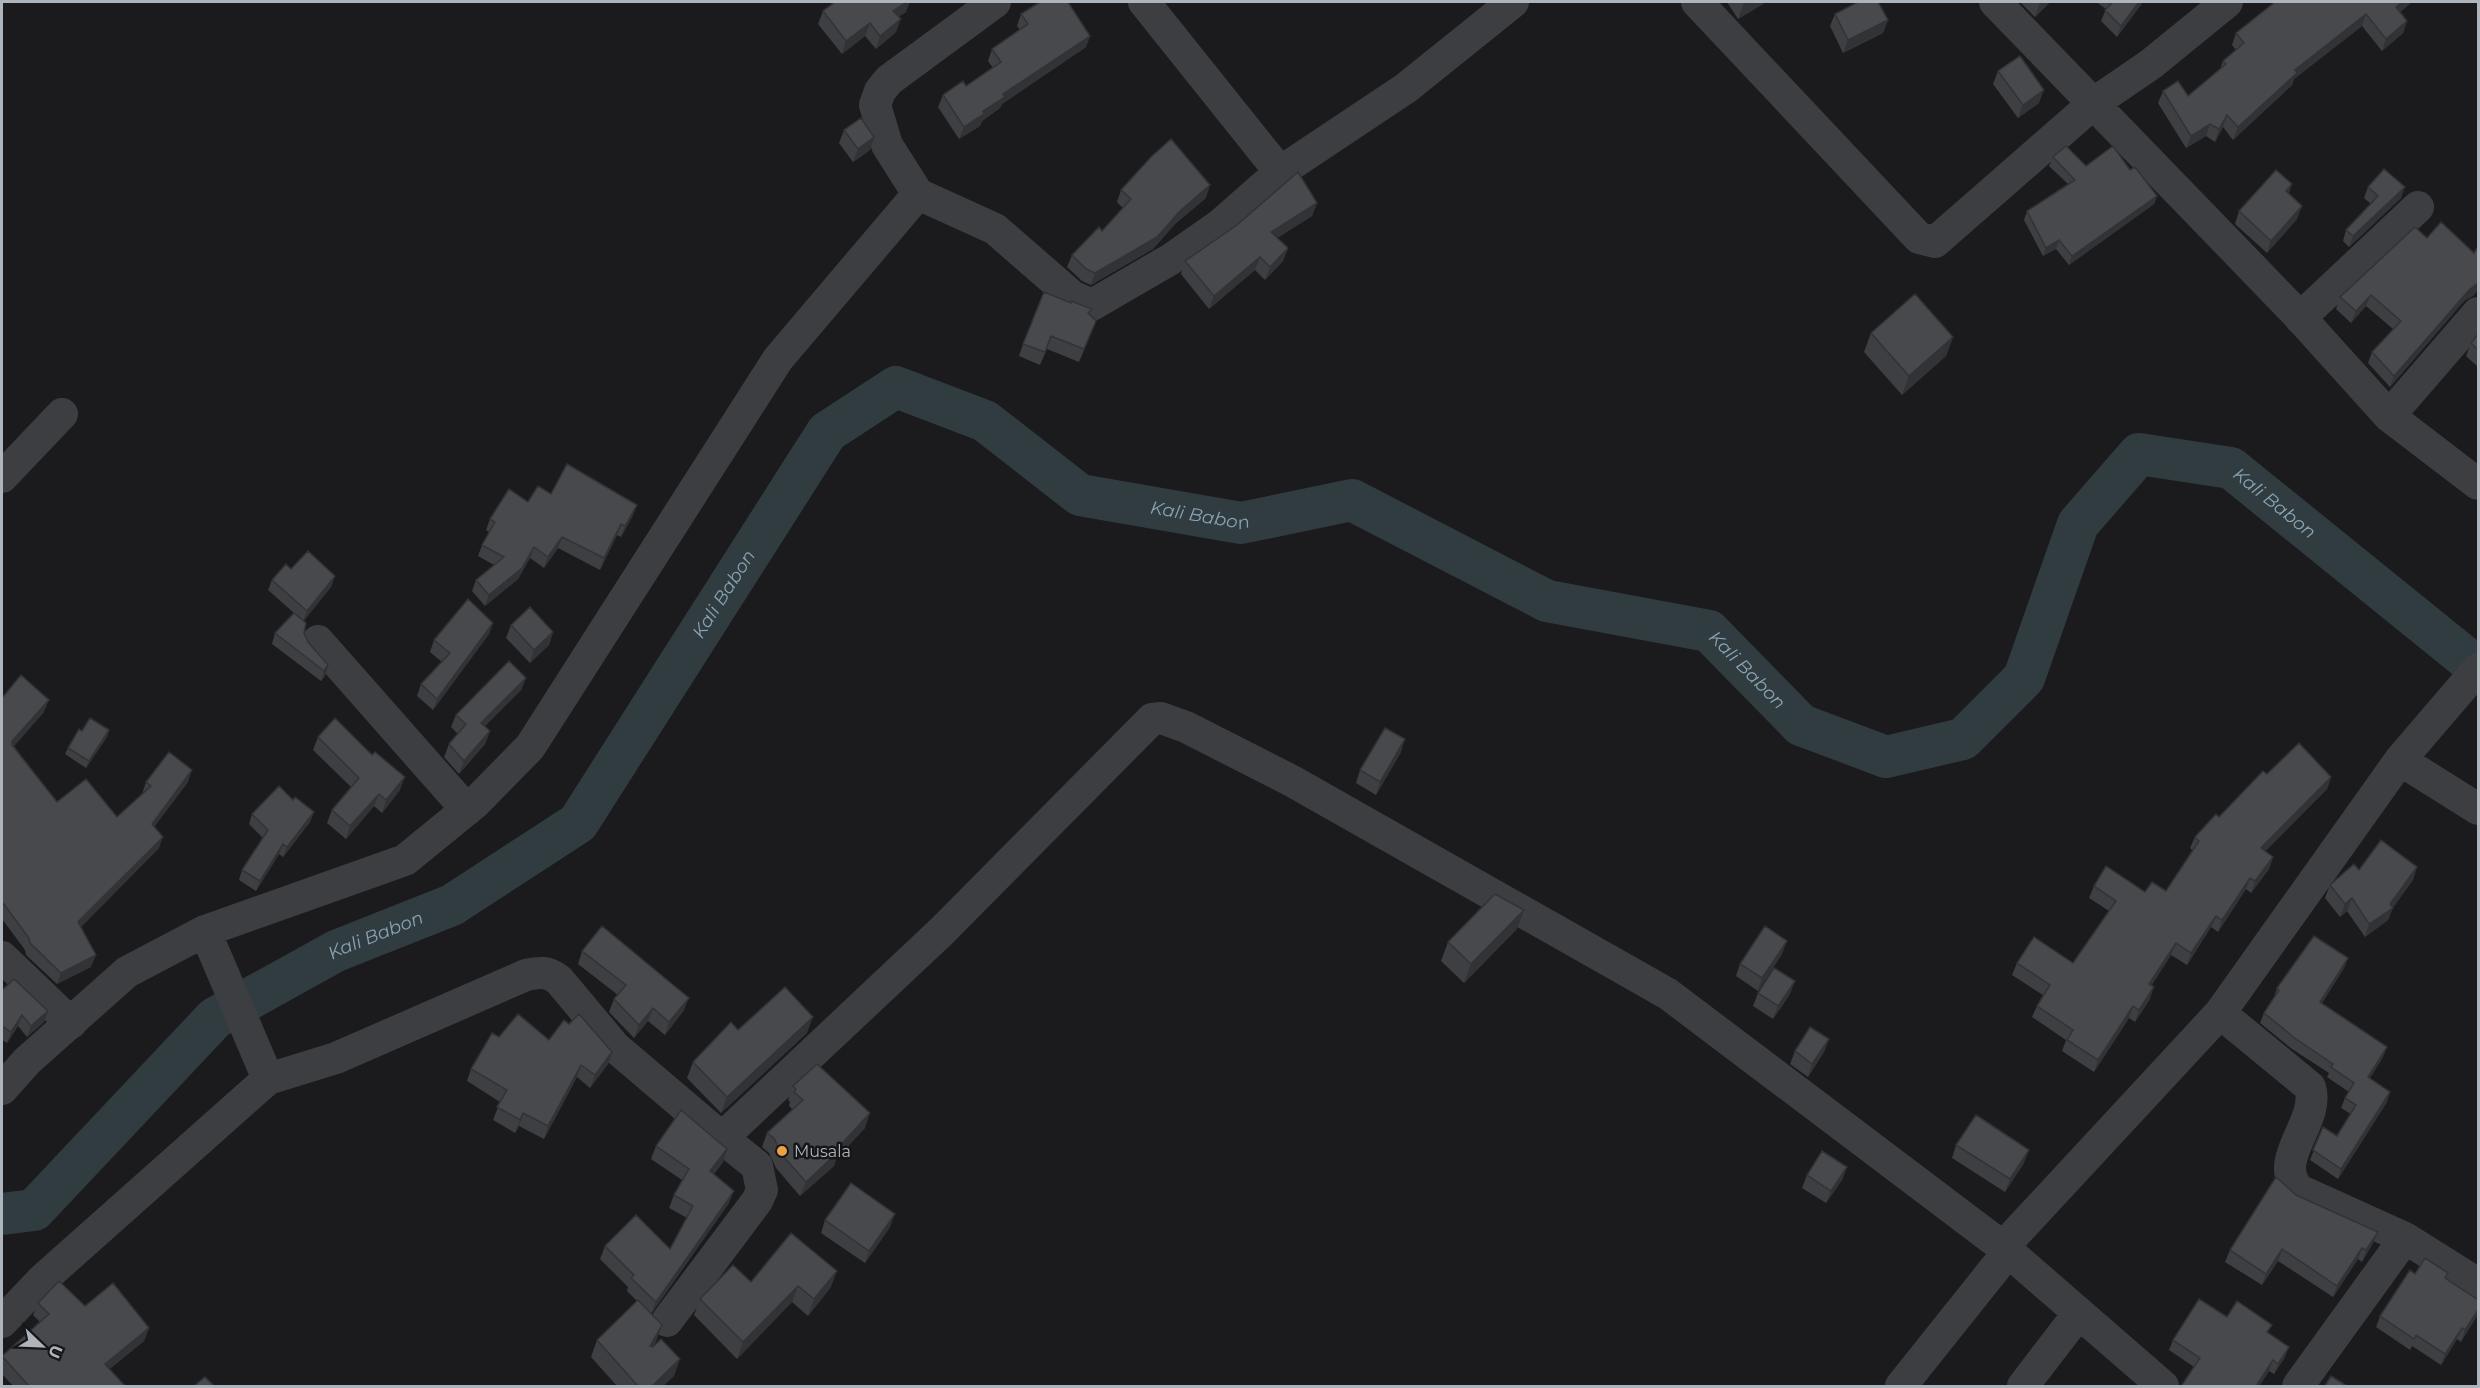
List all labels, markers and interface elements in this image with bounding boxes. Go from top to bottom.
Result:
water label: Kali Babon [2228,463,2320,543]
water label: Kali Babon [1149,496,1252,534]
water label: Kali Babon [688,546,760,642]
water label: Kali Babon [1704,626,1790,714]
water label: Kali Babon [324,907,426,964]
place label: Musala [794,1142,851,1161]
marker: Musala [775,1144,789,1158]
north arrow [12,1316,72,1376]
text: U [44,1342,67,1361]

